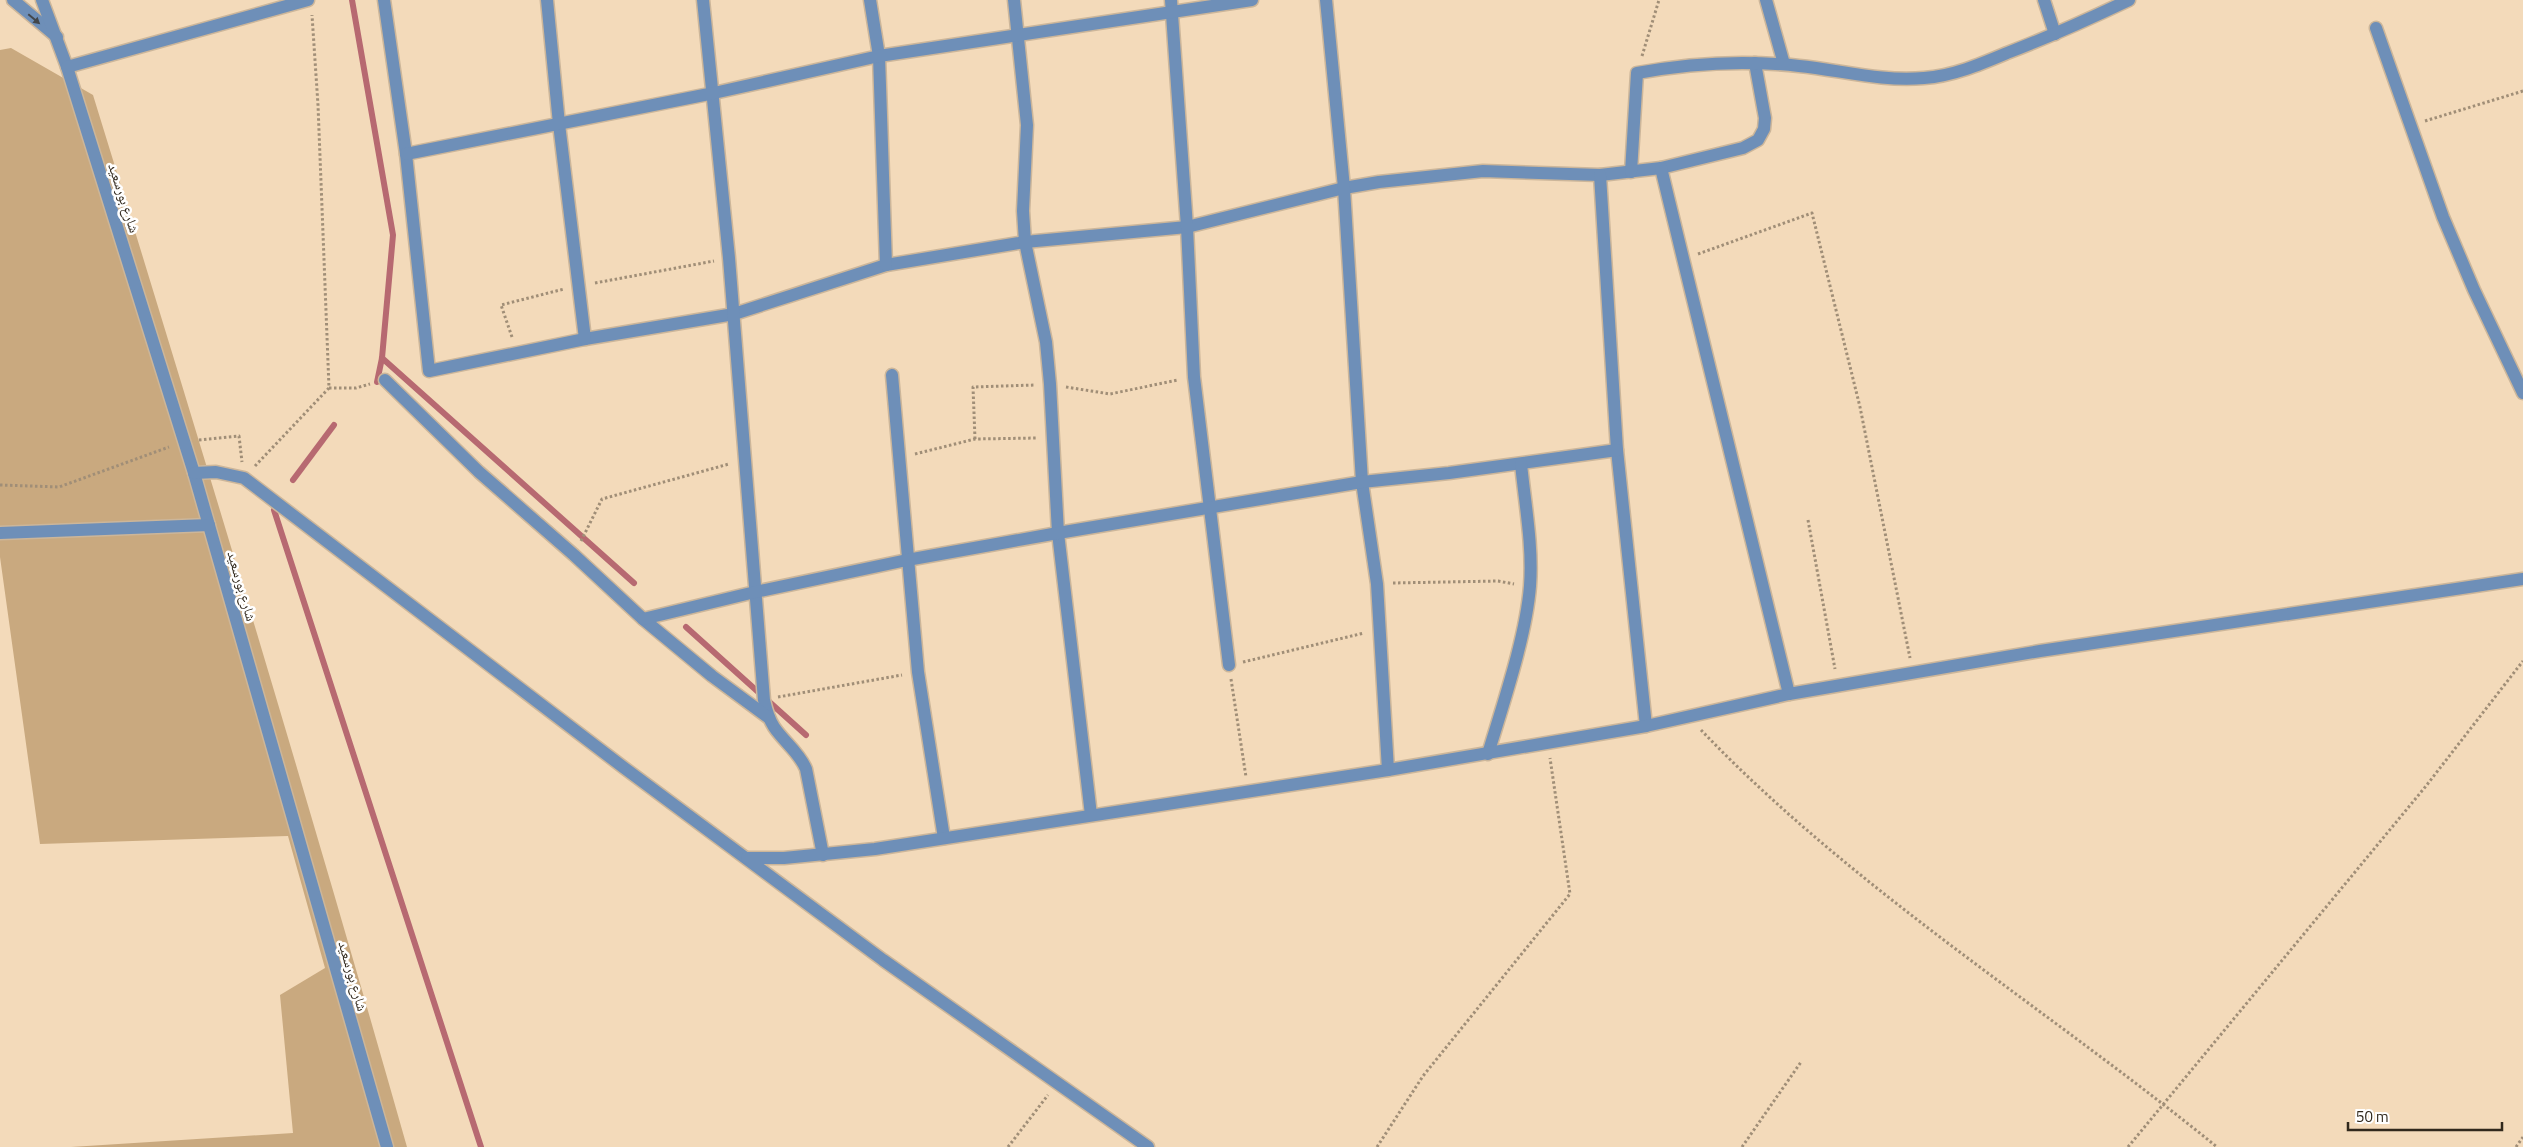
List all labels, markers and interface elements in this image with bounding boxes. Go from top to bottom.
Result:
one-way arrow [27,14,40,25]
street label: شارع بورسعيد [103,160,146,235]
street label: شارع بورسعيد [222,548,263,623]
street label: شارع بورسعيد [333,938,374,1013]
scale bar [2348,1100,2502,1132]
text: 50 m [2356,1105,2389,1128]

